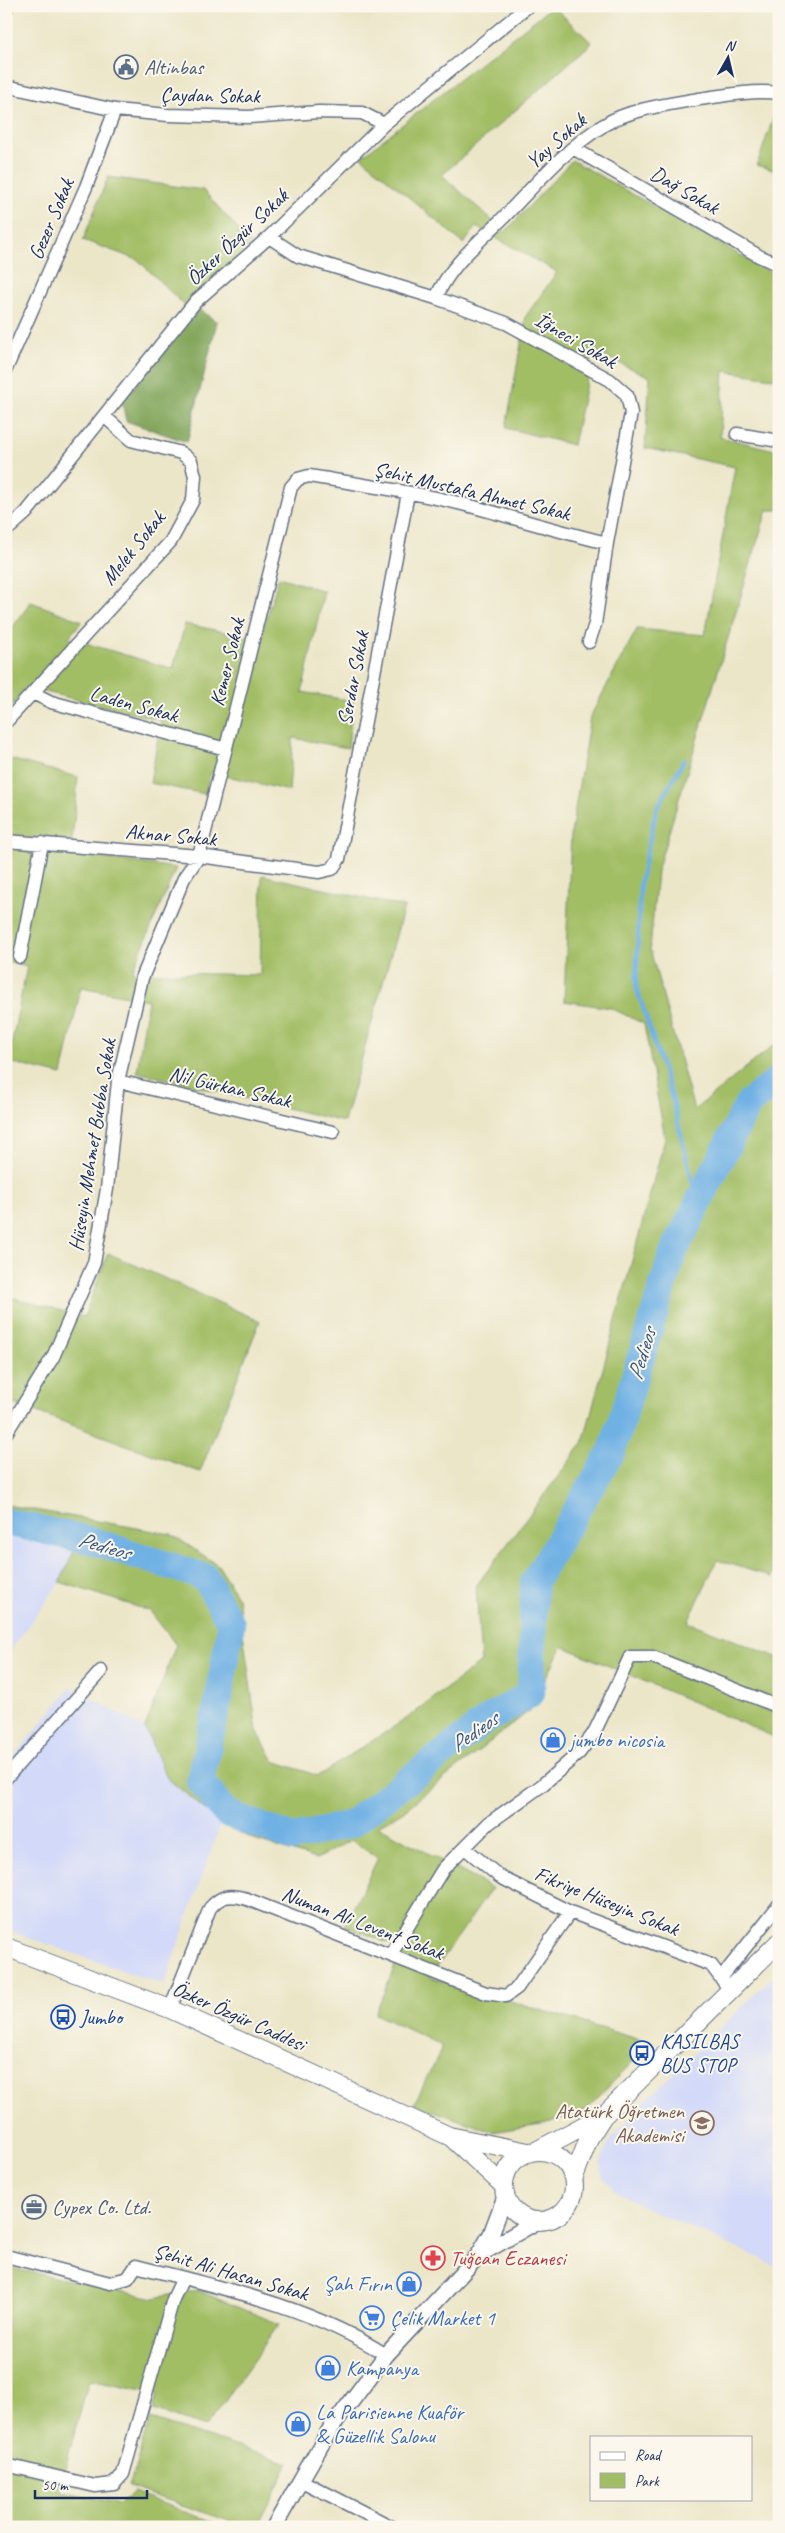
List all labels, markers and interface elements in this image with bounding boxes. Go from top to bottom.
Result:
north arrow [702,32,752,82]
text: N [724,37,738,55]
public building icon: Altinbas [113,54,139,80]
place label: Altinbas [144,54,205,80]
street label: Çaydan Sokak [160,81,261,109]
street label: Yay Sokak [520,107,593,174]
street label: Dağ Sokak [646,160,725,221]
street label: Gezer Sokak [22,173,81,263]
street label: Özker Özgür Sokak [181,182,294,291]
street label: İğneci Sokak [530,306,624,375]
street label: Şehit Mustafa Ahmet Sokak [371,456,575,527]
street label: Melek Sokak [95,504,172,590]
street label: Kemer Sokak [204,613,251,709]
street label: Serdar Sokak [331,627,375,727]
street label: Laden Sokak [87,680,183,729]
street label: Aknar Sokak [125,818,219,852]
street label: Hüseyin Mehmet Bubba Sokak [62,1035,122,1253]
street label: Nil Gürkan Sokak [167,1060,295,1114]
water label: Pedieos [621,1322,664,1383]
water label: Pedieos [75,1525,136,1568]
water label: Pedieos [445,1704,506,1758]
shop icon: jumbo nicosia [540,1727,566,1753]
place label: jumbo nicosia [568,1727,667,1753]
street label: Fikriye Hüseyin Sokak [531,1860,684,1942]
street label: Numan Ali Levent Sokak [278,1880,449,1966]
street label: Özker Özgür Caddesi [169,1975,312,2058]
bus stop icon: Jumbo [50,2004,76,2030]
place label: Jumbo [79,2004,125,2030]
place label: KASILBAS BUS STOP [660,2028,742,2078]
bus stop icon: KASILBAS BUS STOP [629,2040,655,2066]
place label: Atatürk Öğretmen Akademisi [555,2098,687,2148]
school or university icon: Atatürk Öğretmen Akademisi [689,2110,715,2136]
office icon: Cypex Co. Ltd. [21,2194,47,2220]
place label: Cypex Co. Ltd. [52,2194,152,2220]
street label: Şehit Ali Hasan Sokak [151,2238,313,2307]
pharmacy icon: Tuğcan Eczanesi [420,2245,446,2271]
place label: Tuğcan Eczanesi [450,2245,569,2271]
place label: Şah Fırın [323,2271,393,2297]
shop icon: Şah Fırın [396,2271,422,2297]
supermarket icon: Çelik Market 1 [359,2305,385,2331]
place label: Çelik Market 1 [390,2305,496,2331]
shop icon: Kampanya [315,2355,341,2381]
place label: Kampanya [346,2355,421,2381]
place label: La Parisienne Kuaför & Güzellik Salonu [316,2399,465,2449]
shop icon: La Parisienne Kuaför & Güzellik Salonu [285,2411,311,2437]
legend [590,2436,752,2500]
text: Road [635,2446,662,2465]
scale bar [35,2468,148,2500]
text: Park [635,2472,660,2491]
text: 50 m [42,2476,69,2495]

